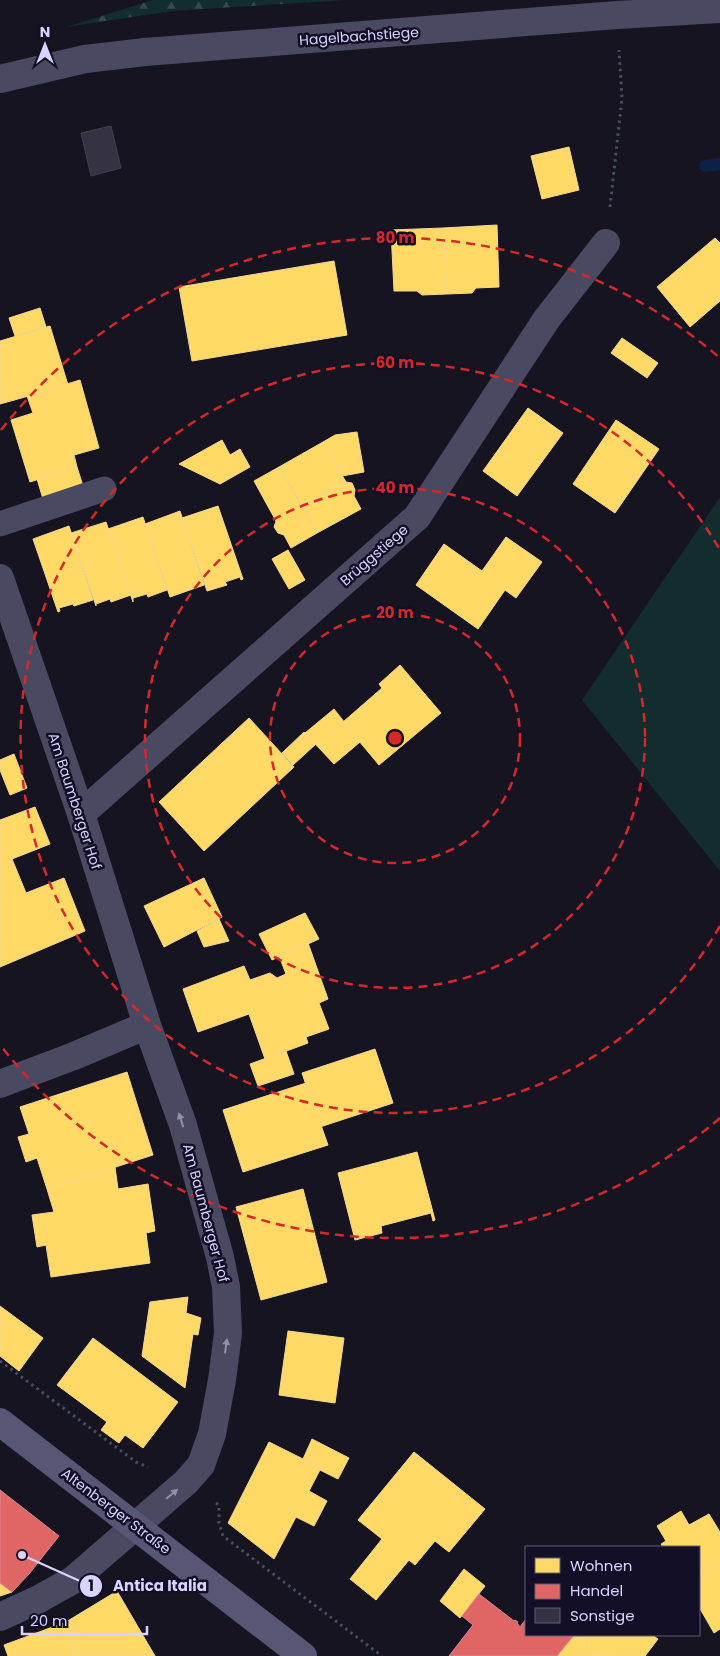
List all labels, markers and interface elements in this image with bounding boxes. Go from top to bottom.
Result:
north arrow [20,20,70,70]
text: N [40,22,50,42]
street label: Hagelbachstiege [299,22,420,50]
text: 80 m [376,227,414,248]
text: 60 m [376,352,414,373]
text: 40 m [375,477,415,498]
street label: Brüggstiege [336,520,413,590]
text: 20 m [376,602,414,623]
centre of rings [386,729,404,747]
street label: Am Baumberger Hof [43,730,107,872]
one-way arrow [177,1112,185,1127]
street label: Am Baumberger Hof [178,1141,234,1285]
one-way arrow [222,1338,230,1354]
street label: Altenberger Straße [57,1463,175,1559]
one-way arrow [165,1488,178,1499]
legend [525,1546,700,1636]
text: Wohnen [570,1555,632,1576]
callout: Antica Italia [79,1571,217,1601]
text: 1 [88,1575,94,1596]
text: Antica Italia [113,1575,207,1596]
text: Handel [570,1580,623,1601]
scale bar [22,1604,148,1636]
text: Sonstige [570,1605,634,1626]
text: 20 m [30,1610,68,1631]

